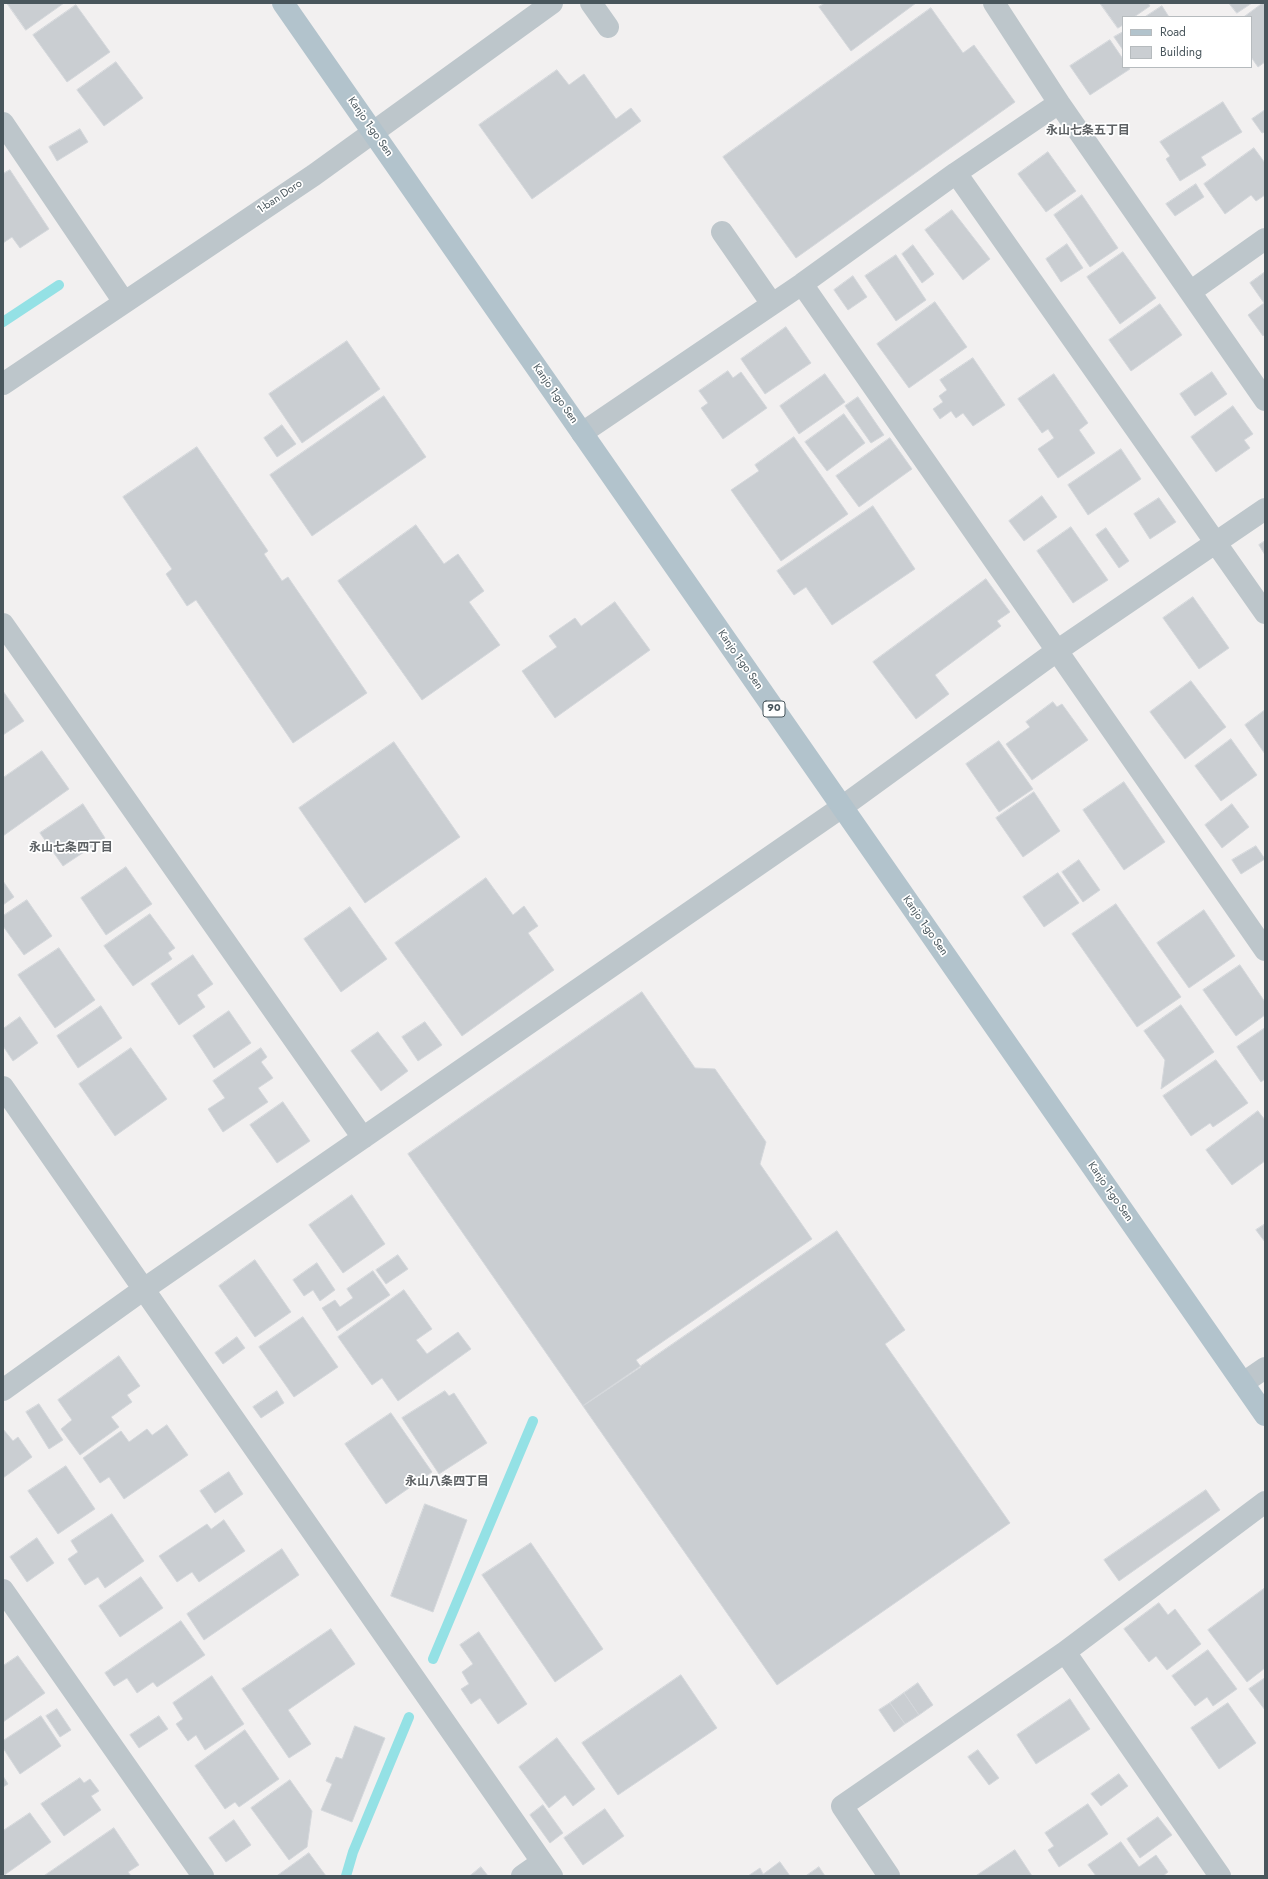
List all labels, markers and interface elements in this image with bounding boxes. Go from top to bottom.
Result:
legend [1122,16,1252,68]
text: Road [1160,23,1186,41]
text: Building [1160,43,1202,61]
street label: Kanjo 1-go Sen [345,95,395,159]
district label: 永山七条五丁目 [1046,124,1130,138]
street label: 1-ban Doro [255,177,305,217]
street label: Kanjo 1-go Sen [530,362,580,426]
street label: Kanjo 1-go Sen [715,628,765,692]
road number: 90 [763,701,785,717]
district label: 永山七条四丁目 [29,841,113,855]
street label: Kanjo 1-go Sen [900,894,950,958]
street label: Kanjo 1-go Sen [1085,1160,1135,1224]
district label: 永山八条四丁目 [405,1475,489,1489]

